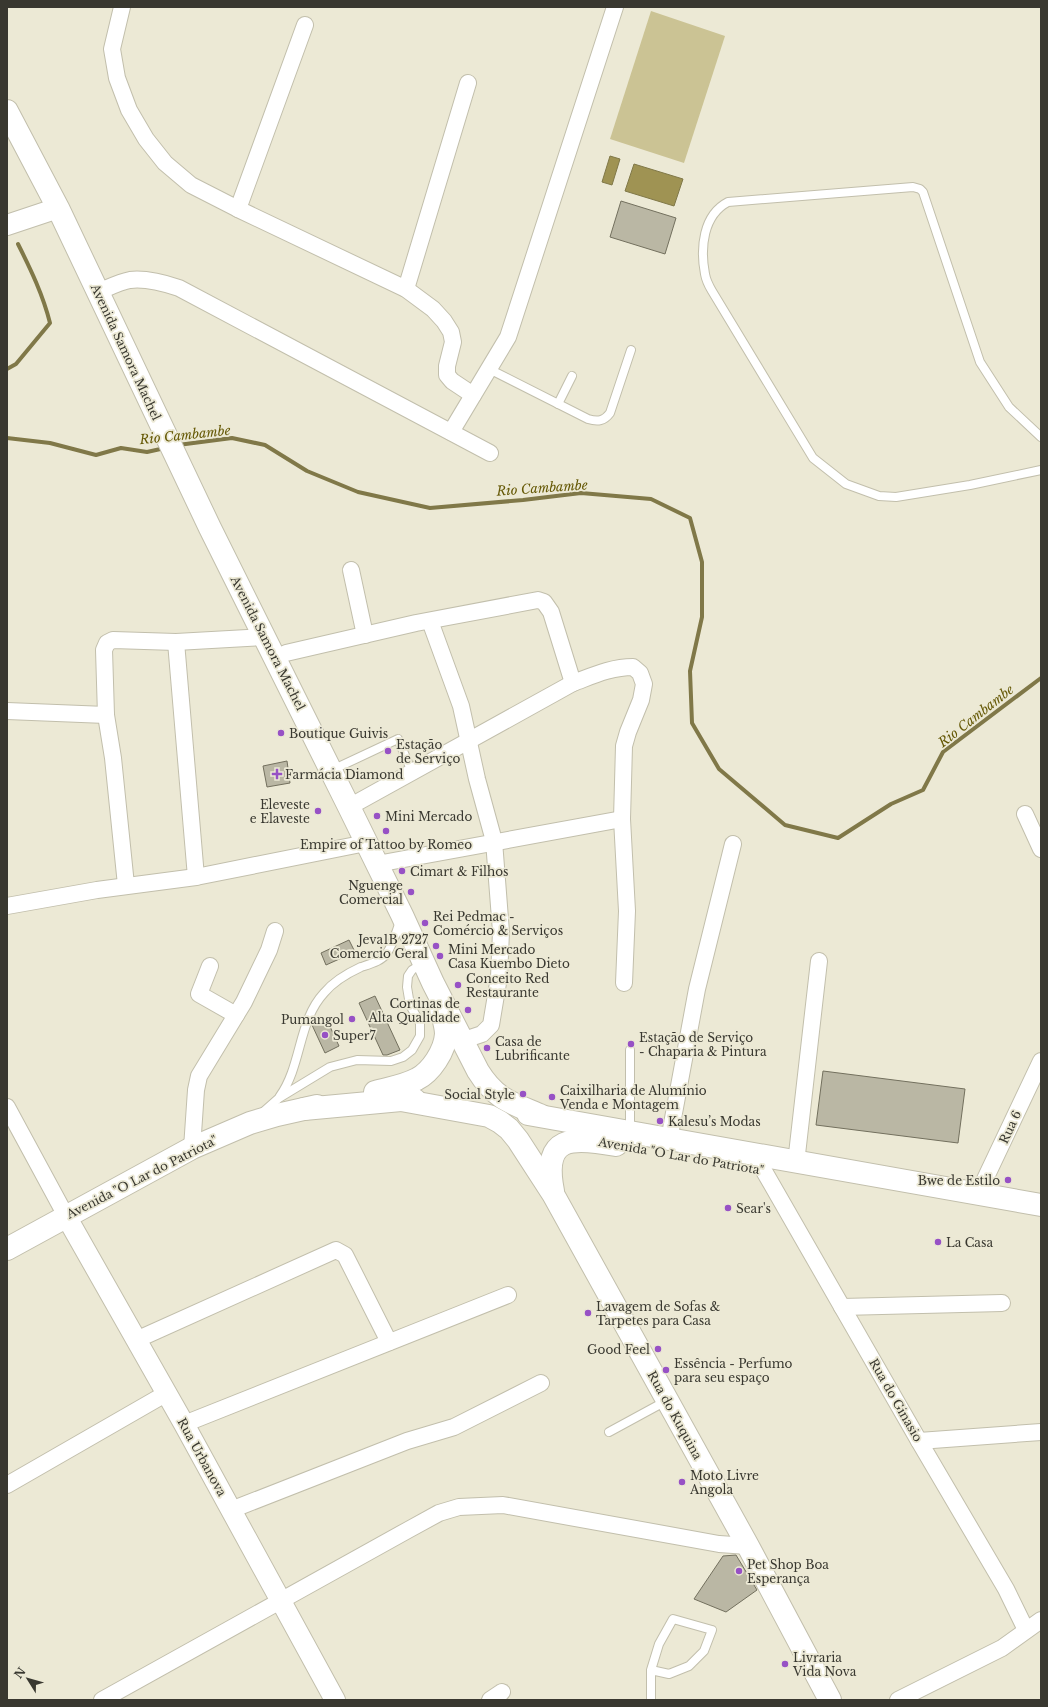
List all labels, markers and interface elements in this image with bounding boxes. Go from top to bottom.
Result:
street label: Avenida Samora Machel [87,280,164,423]
water label: Rio Cambambe [138,422,231,448]
water label: Rio Cambambe [495,476,588,500]
street label: Avenida Samora Machel [227,572,309,713]
water label: Rio Cambambe [934,681,1017,751]
place label: Boutique Guivis [289,726,388,741]
marker: Boutique Guivis [276,728,286,738]
place label: Estação de Serviço [396,737,461,766]
marker: Estação de Serviço [383,746,393,756]
place label: Farmácia Diamond [285,767,403,782]
marker: Farmácia Diamond [272,769,282,779]
place label: Eleveste e Elaveste [250,797,310,826]
marker: Eleveste e Elaveste [313,806,323,816]
place label: Mini Mercado [385,809,472,824]
marker: Mini Mercado [372,811,382,821]
marker: Empire of Tattoo by Romeo [381,826,391,836]
place label: Empire of Tattoo by Romeo [300,837,472,852]
place label: Cimart & Filhos [410,864,509,879]
marker: Cimart & Filhos [397,866,407,876]
place label: Nguenge Comercial [339,878,403,907]
marker: Nguenge Comercial [406,887,416,897]
place label: Rei Pedmac - Comércio & Serviços [433,909,563,938]
marker: Rei Pedmac - Comércio & Serviços [420,918,430,928]
place label: Jeva1B 2727 Comercio Geral [330,932,429,961]
marker: Jeva1B 2727 Comercio Geral [431,941,441,951]
place label: Mini Mercado Casa Kuembo Dieto [448,942,570,971]
marker: Mini Mercado Casa Kuembo Dieto [435,951,445,961]
place label: Conceito Red Restaurante [466,971,549,1000]
marker: Conceito Red Restaurante [453,980,463,990]
place label: Cortinas de Alta Qualidade [368,996,460,1025]
marker: Cortinas de Alta Qualidade [463,1005,473,1015]
place label: Pumangol [281,1012,344,1027]
marker: Pumangol [347,1014,357,1024]
place label: Super7 [333,1028,377,1043]
marker: Super7 [320,1030,330,1040]
place label: Estação de Serviço - Chaparia & Pintura [639,1030,767,1059]
place label: Casa de Lubrificante [495,1034,570,1063]
marker: Estação de Serviço - Chaparia & Pintura [626,1039,636,1049]
marker: Casa de Lubrificante [482,1043,492,1053]
place label: Caixilharia de Alumínio Venda e Montagem [559,1083,707,1112]
place label: Social Style [444,1087,515,1102]
marker: Social Style [518,1089,528,1099]
marker: Caixilharia de Alumínio Venda e Montagem [547,1092,557,1102]
street label: Rua 6 [996,1108,1024,1146]
place label: Kalesu’s Modas [668,1114,761,1129]
marker: Kalesu’s Modas [655,1116,665,1126]
street label: Avenida "O Lar do Patriota" [63,1132,220,1222]
street label: Avenida "O Lar do Patriota" [596,1134,765,1178]
place label: Bwe de Estilo [918,1173,1000,1188]
marker: Bwe de Estilo [1003,1175,1013,1185]
place label: Sear's [736,1201,771,1216]
marker: Sear's [723,1203,733,1213]
place label: La Casa [946,1235,993,1250]
marker: La Casa [933,1237,943,1247]
place label: Lavagem de Sofas & Tarpetes para Casa [596,1299,721,1328]
marker: Lavagem de Sofas & Tarpetes para Casa [583,1308,593,1318]
place label: Good Feel [587,1342,650,1357]
marker: Good Feel [653,1344,663,1354]
place label: Essência - Perfumo para seu espaço [674,1356,793,1385]
street label: Rua do Ginasio [866,1356,926,1444]
marker: Essência - Perfumo para seu espaço [661,1365,671,1375]
street label: Rua do Kuquina [644,1368,706,1462]
street label: Rua Urbanova [174,1415,230,1499]
place label: Moto Livre Angola [689,1468,759,1497]
marker: Moto Livre Angola [677,1477,687,1487]
place label: Pet Shop Boa Esperança [747,1557,829,1586]
marker: Pet Shop Boa Esperança [734,1566,744,1576]
place label: Livraria Vida Nova [792,1650,857,1679]
north arrow [8,1659,48,1699]
marker: Livraria Vida Nova [780,1659,790,1669]
text: N [11,1664,29,1681]

